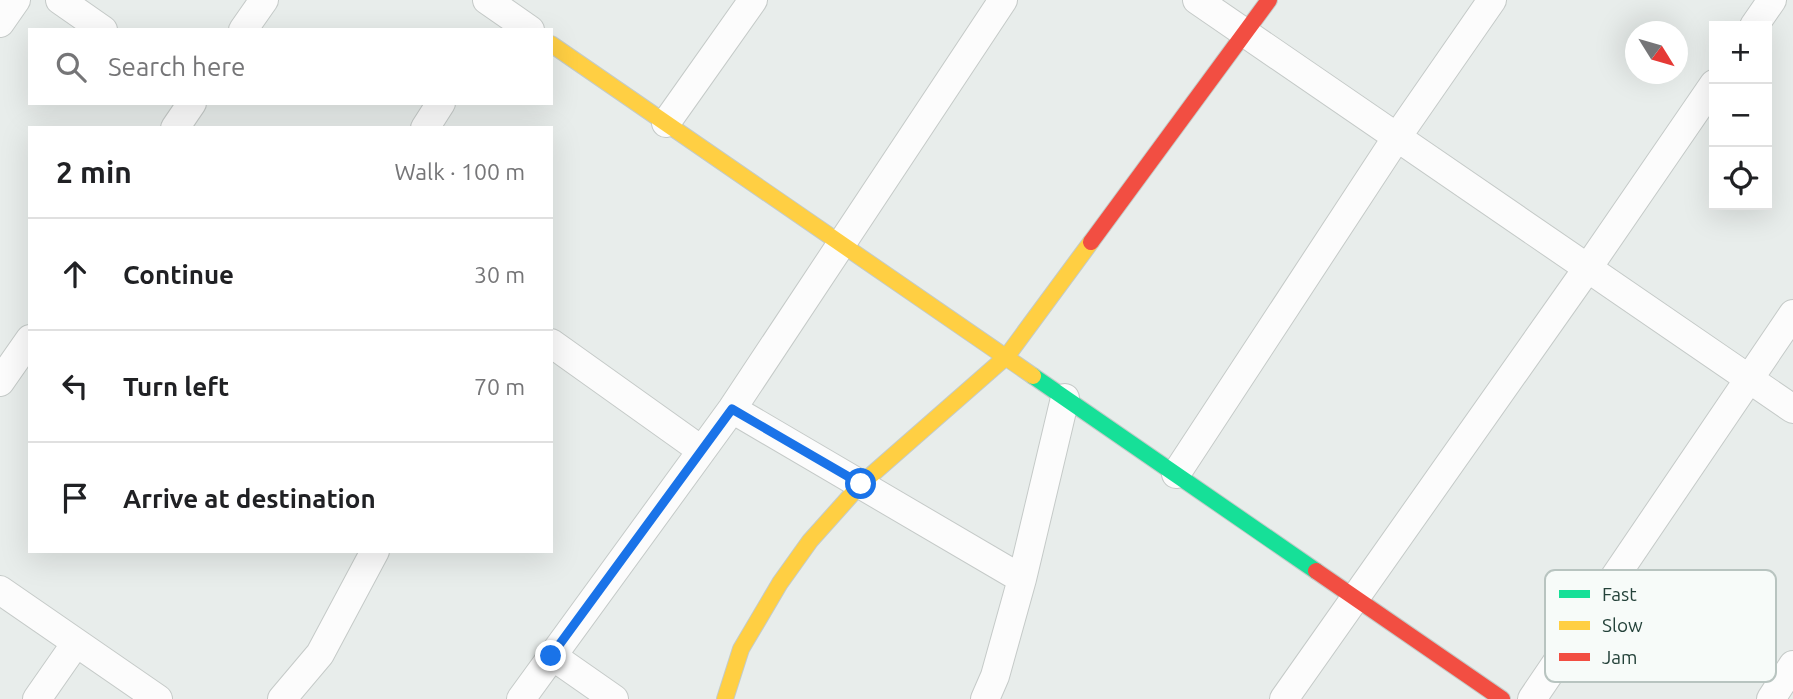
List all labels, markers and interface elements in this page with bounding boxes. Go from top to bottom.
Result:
north arrow [1625,21,1688,84]
map controls [1709,21,1772,210]
button: + [1709,21,1772,84]
search box [28,28,553,105]
icon: search [52,48,90,86]
text: Search here [108,52,245,81]
button: − [1709,84,1772,147]
button: locate [1709,147,1772,210]
text: 2 min [56,155,132,189]
text: Walk · 100 m [394,159,525,184]
icon: ahead [56,255,94,293]
text: Continue [123,260,234,289]
text: 30 m [474,262,525,287]
icon: left [56,367,94,405]
text: Turn left [123,372,229,401]
text: 70 m [474,374,525,399]
route start [845,468,876,499]
icon: arrive [56,479,94,517]
text: Arrive at destination [123,484,376,513]
legend [1545,570,1776,682]
text: Fast [1602,583,1637,605]
text: Slow [1602,614,1643,636]
route end [535,640,566,671]
text: Jam [1602,646,1638,668]

